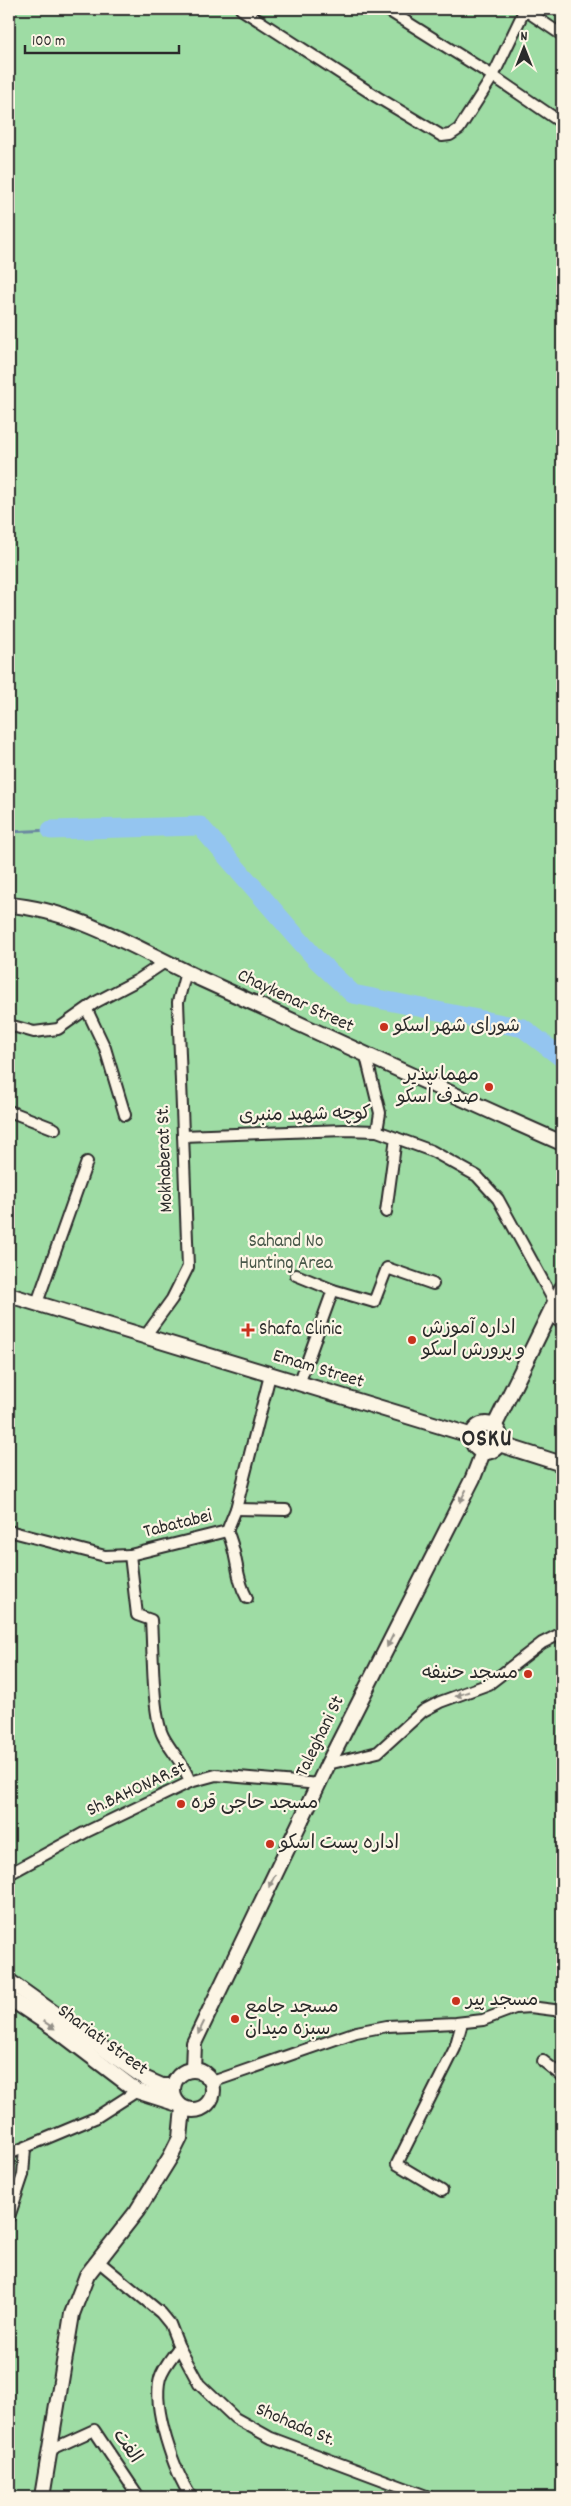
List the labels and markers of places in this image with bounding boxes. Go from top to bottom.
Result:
place label: شورای شهر اسکو [392,1014,520,1041]
marker: شورای شهر اسکو [378,1021,390,1033]
place label: مهمانپذیر صدف اسکو [395,1063,479,1112]
marker: مهمانپذیر صدف اسکو [483,1081,495,1093]
place label: اداره آموزش و پرورش اسکو [420,1316,525,1365]
place label: Shafa Clinic [259,1317,342,1344]
marker: Shafa Clinic [241,1323,255,1337]
marker: اداره آموزش و پرورش اسکو [406,1334,418,1346]
place label: مسجد حنیفه [422,1661,518,1688]
marker: مسجد حنیفه [522,1668,534,1680]
place label: مسجد حاجی قره [191,1791,318,1818]
marker: مسجد حاجی قره [175,1798,187,1810]
place label: اداره پست اسکو [278,1831,399,1858]
marker: اداره پست اسکو [264,1838,276,1850]
place label: مسجد پیر [464,1988,538,2015]
place label: مسجد جامع سبزه میدان [245,1995,339,2044]
marker: مسجد پیر [450,1995,462,2007]
marker: مسجد جامع سبزه میدان [229,2013,241,2025]

